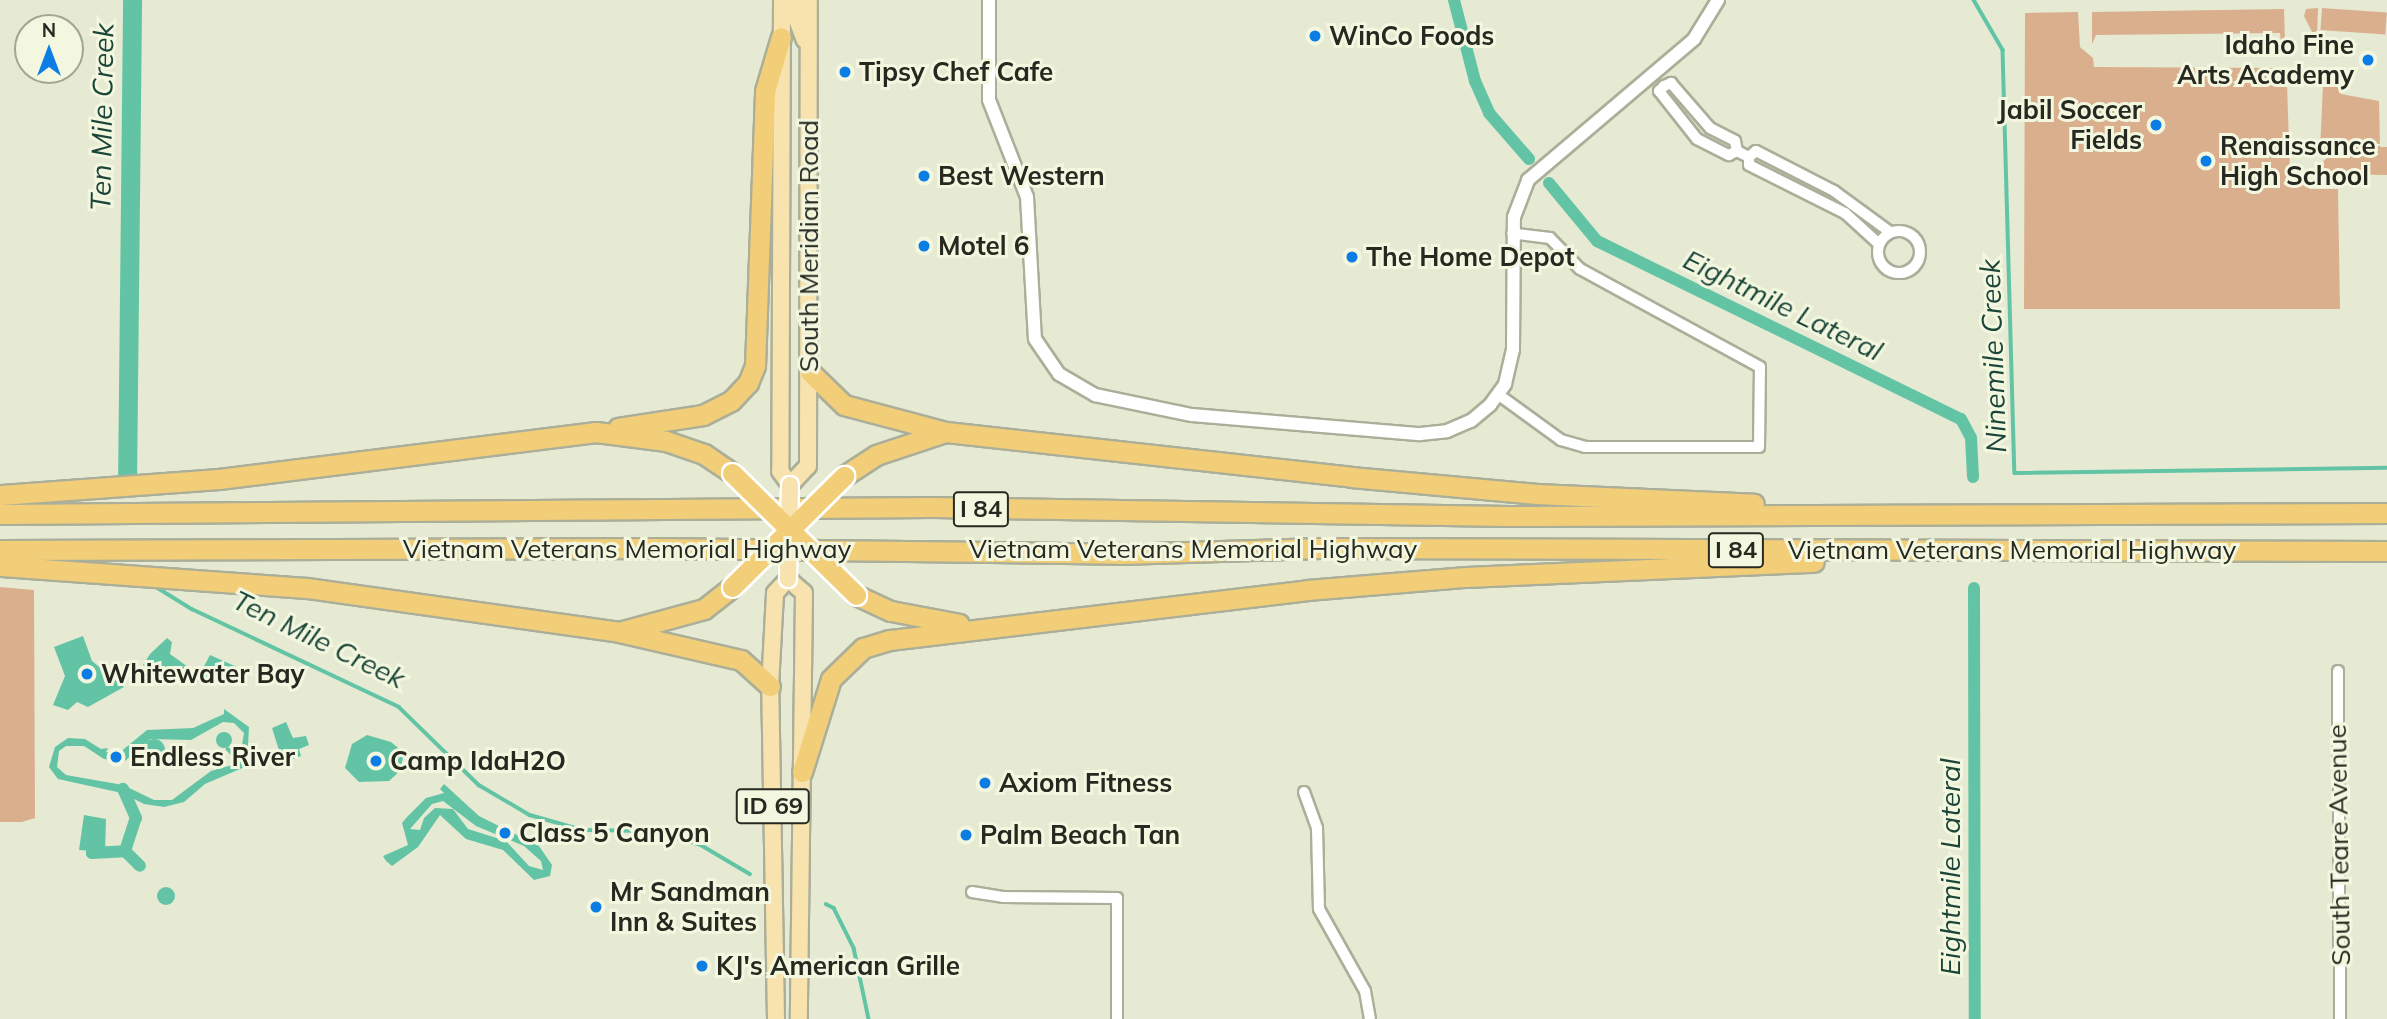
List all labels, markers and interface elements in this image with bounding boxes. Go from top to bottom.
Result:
north arrow [14,14,84,84]
text: N [42,18,56,42]
place label: WinCo Foods [1329,20,1494,52]
water label: Ten Mile Creek [84,23,120,211]
marker: WinCo Foods [1307,28,1323,44]
place label: Idaho Fine Arts Academy [2177,29,2354,90]
marker: Idaho Fine Arts Academy [2360,52,2376,68]
place label: Tipsy Chef Cafe [859,56,1053,88]
marker: Tipsy Chef Cafe [837,64,853,80]
place label: Jabil Soccer Fields [1997,94,2142,156]
marker: Jabil Soccer Fields [2148,117,2164,133]
street label: South Meridian Road [793,120,825,372]
place label: Renaissance High School [2220,130,2376,192]
marker: Renaissance High School [2198,153,2214,169]
place label: Best Western [938,160,1105,192]
marker: Best Western [916,168,932,184]
place label: Motel 6 [938,230,1029,262]
marker: Motel 6 [916,238,932,254]
place label: The Home Depot [1366,241,1575,273]
water label: Eightmile Lateral [1678,242,1888,368]
marker: The Home Depot [1344,249,1360,265]
water label: Ninemile Creek [1973,259,2013,453]
road number: I 84 [951,488,1011,530]
road number: I 84 [1706,530,1766,570]
street label: Vietnam Veterans Memorial Highway [403,533,851,565]
street label: Vietnam Veterans Memorial Highway [969,533,1417,565]
street label: Vietnam Veterans Memorial Highway [1788,534,2236,566]
water label: Ten Mile Creek [227,583,411,695]
place label: Whitewater Bay [101,658,305,690]
marker: Whitewater Bay [79,666,95,682]
street label: South Teare Avenue [2321,724,2357,966]
place label: Endless River [130,741,295,773]
place label: Camp IdaH2O [390,745,566,777]
marker: Endless River [108,749,124,765]
marker: Camp IdaH2O [368,753,384,769]
water label: Eightmile Lateral [1933,758,1967,976]
place label: Axiom Fitness [999,767,1172,799]
marker: Axiom Fitness [977,775,993,791]
road number: ID 69 [734,786,812,826]
place label: Class 5 Canyon [519,817,710,849]
place label: Palm Beach Tan [980,819,1180,851]
marker: Class 5 Canyon [497,825,513,841]
marker: Palm Beach Tan [958,827,974,843]
place label: Mr Sandman Inn & Suites [610,876,770,938]
marker: Mr Sandman Inn & Suites [588,899,604,915]
place label: KJ's American Grille [716,950,960,982]
marker: KJ's American Grille [694,958,710,974]

